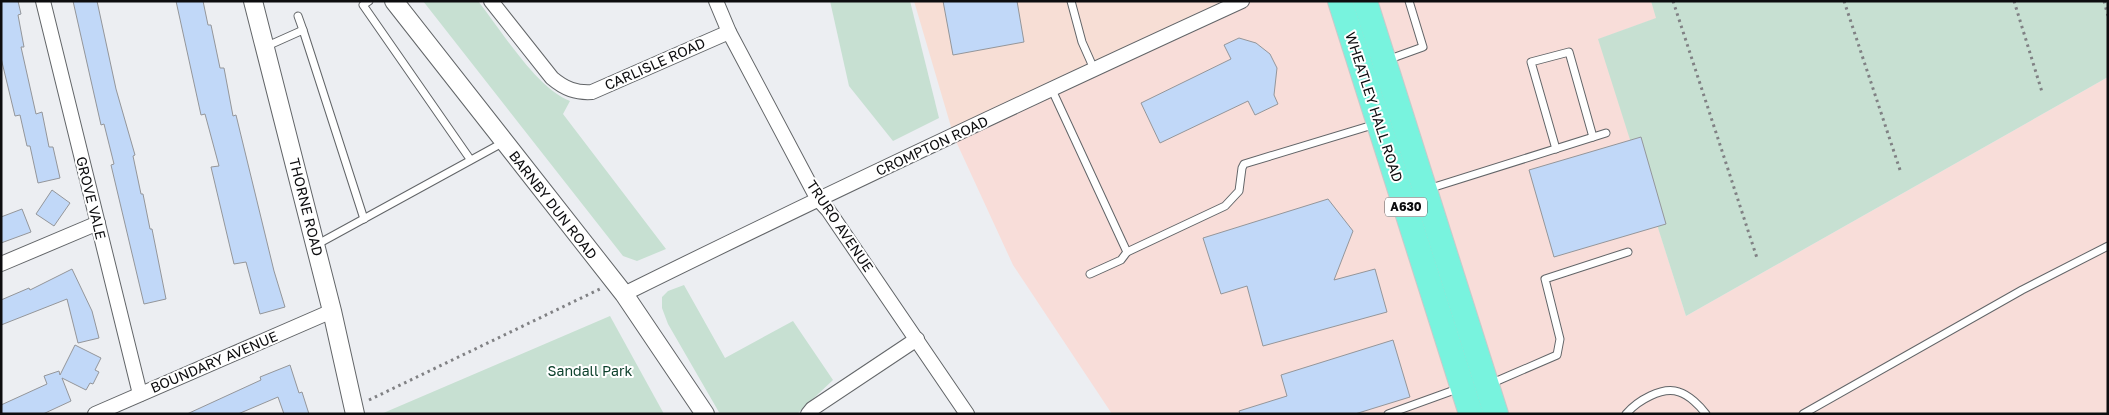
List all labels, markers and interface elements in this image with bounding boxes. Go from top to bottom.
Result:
street label: WHEATLEY HALL ROAD [1342,30,1407,184]
street label: CARLISLE ROAD [602,34,708,93]
street label: CROMPTON ROAD [873,112,991,179]
street label: BARNBY DUN ROAD [506,147,601,262]
street label: GROVE VALE [73,155,110,241]
street label: THORNE ROAD [286,156,327,258]
street label: TRURO AVENUE [803,177,877,275]
road number: A630 [1385,198,1427,216]
street label: BOUNDARY AVENUE [148,327,280,396]
park label: Sandall Park [548,362,632,379]

